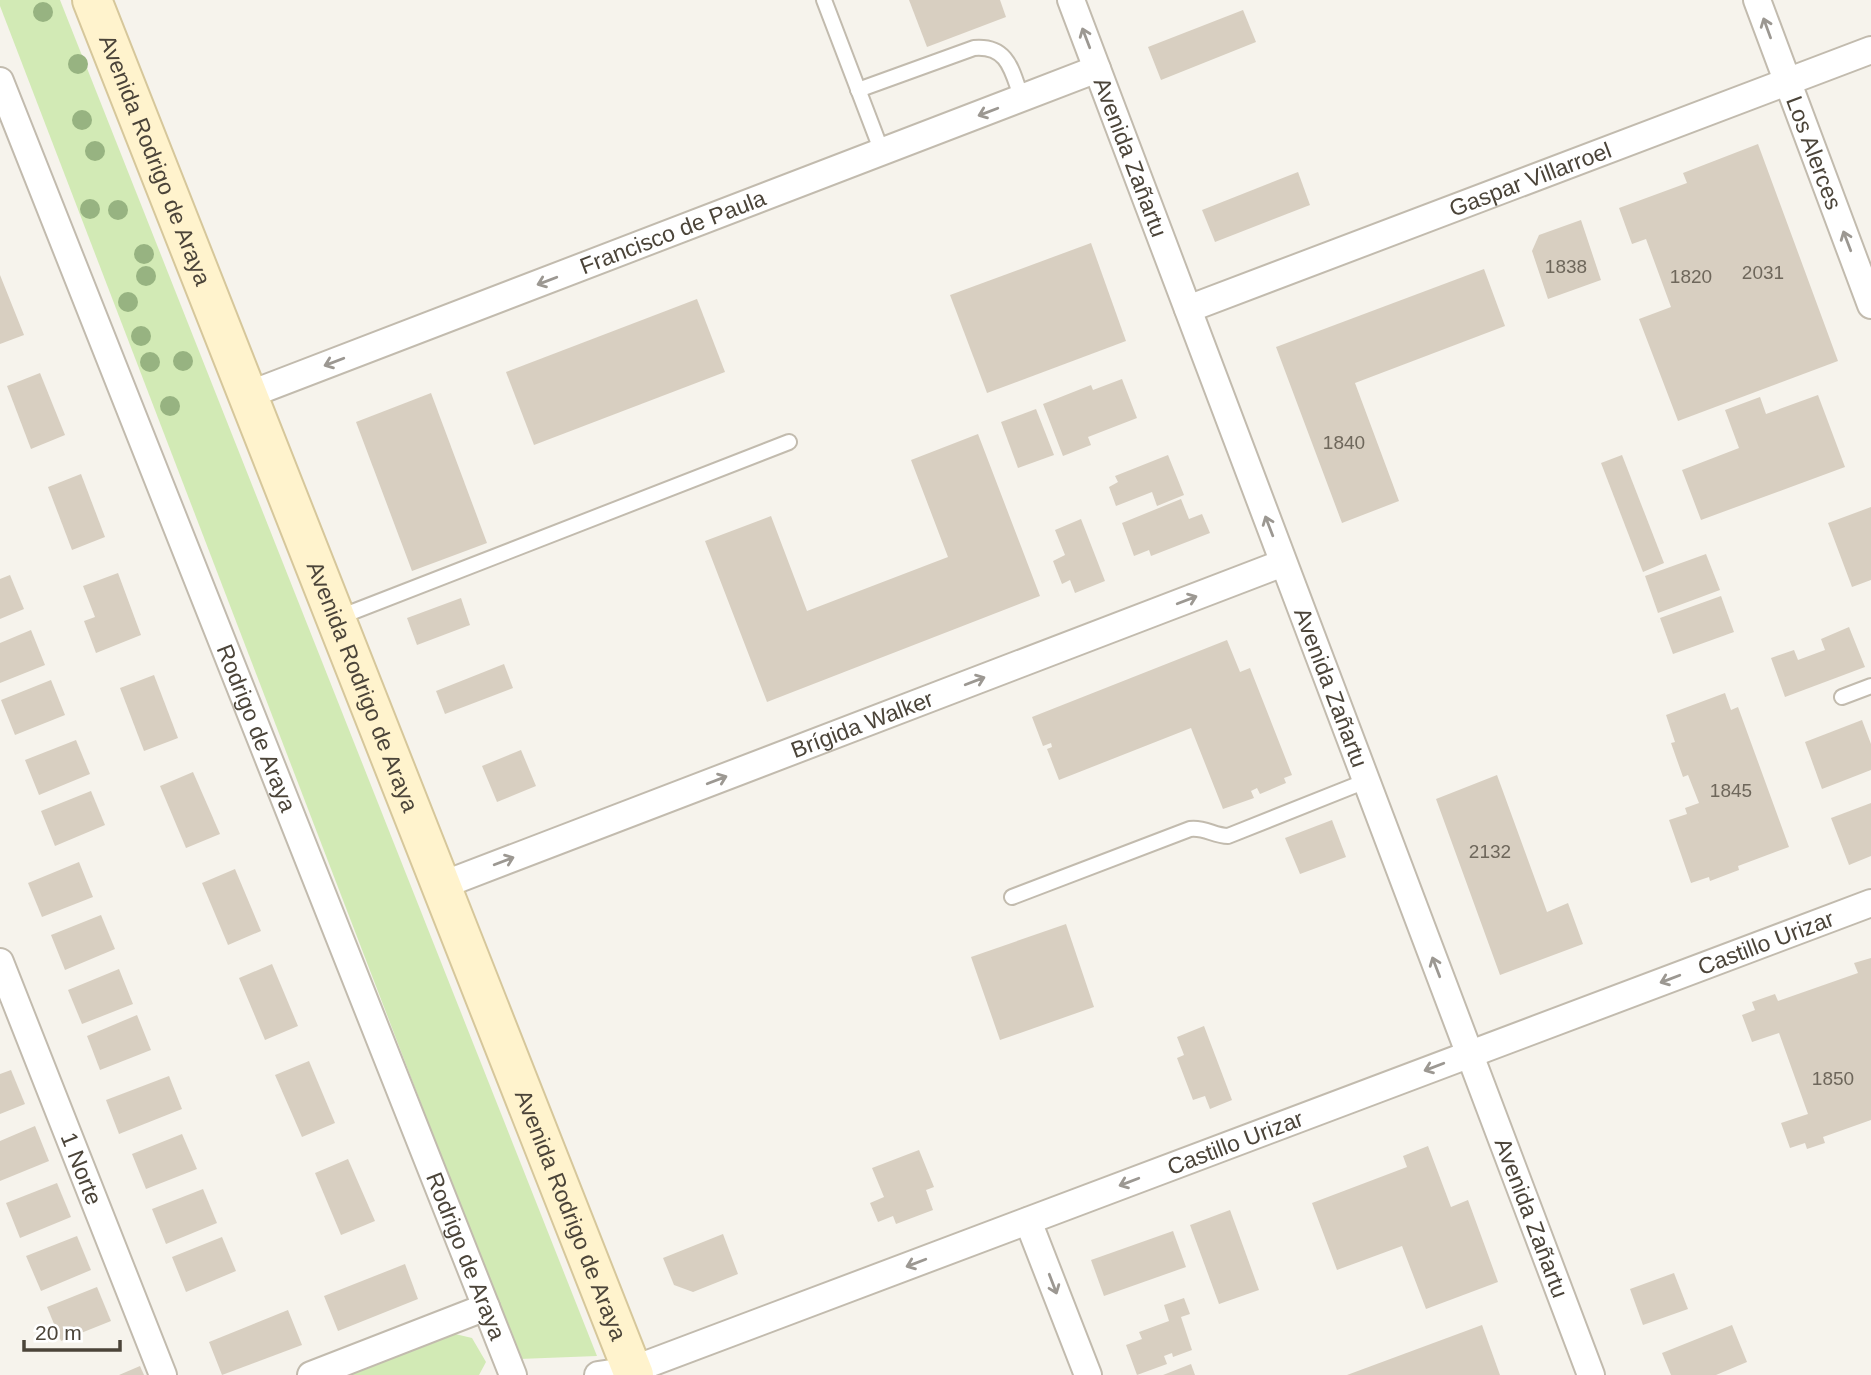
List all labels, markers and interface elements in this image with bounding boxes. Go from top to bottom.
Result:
one-way arrow [1760,17,1773,39]
one-way arrow [1079,28,1091,50]
street label: Avenida Rodrigo de Araya [94,31,216,289]
street label: Avenida Zañartu [1088,74,1172,241]
street label: Los Alerces [1781,92,1847,213]
one-way arrow [978,106,999,119]
street label: Gaspar Villarroel [1446,137,1615,222]
street label: Francisco de Paula [576,184,770,279]
one-way arrow [1840,230,1852,252]
house number: 1838 [1545,256,1587,277]
house number: 2031 [1742,262,1784,283]
house number: 1820 [1670,266,1712,287]
one-way arrow [536,275,558,288]
one-way arrow [324,357,346,369]
house number: 1840 [1323,432,1365,453]
one-way arrow [1262,515,1274,537]
street label: Avenida Rodrigo de Araya [302,558,424,816]
one-way arrow [1176,593,1198,605]
street label: Avenida Zañartu [1289,604,1373,771]
street label: Rodrigo de Araya [212,641,301,816]
one-way arrow [963,674,985,687]
street label: Brígida Walker [787,685,937,763]
one-way arrow [705,773,727,785]
house number: 1845 [1710,780,1752,801]
house number: 2132 [1469,841,1511,862]
one-way arrow [493,854,515,867]
street label: Castillo Urizar [1694,905,1838,980]
one-way arrow [1429,957,1442,979]
one-way arrow [1659,973,1681,986]
one-way arrow [1423,1062,1445,1075]
house number: 1850 [1812,1068,1854,1089]
street label: Avenida Rodrigo de Araya [510,1086,632,1344]
street label: Castillo Urizar [1164,1105,1307,1180]
street label: 1 Norte [56,1129,107,1208]
street label: Avenida Zañartu [1490,1134,1574,1301]
street label: Rodrigo de Araya [421,1169,511,1344]
one-way arrow [1119,1177,1141,1190]
one-way arrow [906,1257,928,1270]
one-way arrow [1047,1273,1060,1295]
scale bar [24,1308,121,1352]
text: 20 m [35,1321,82,1344]

